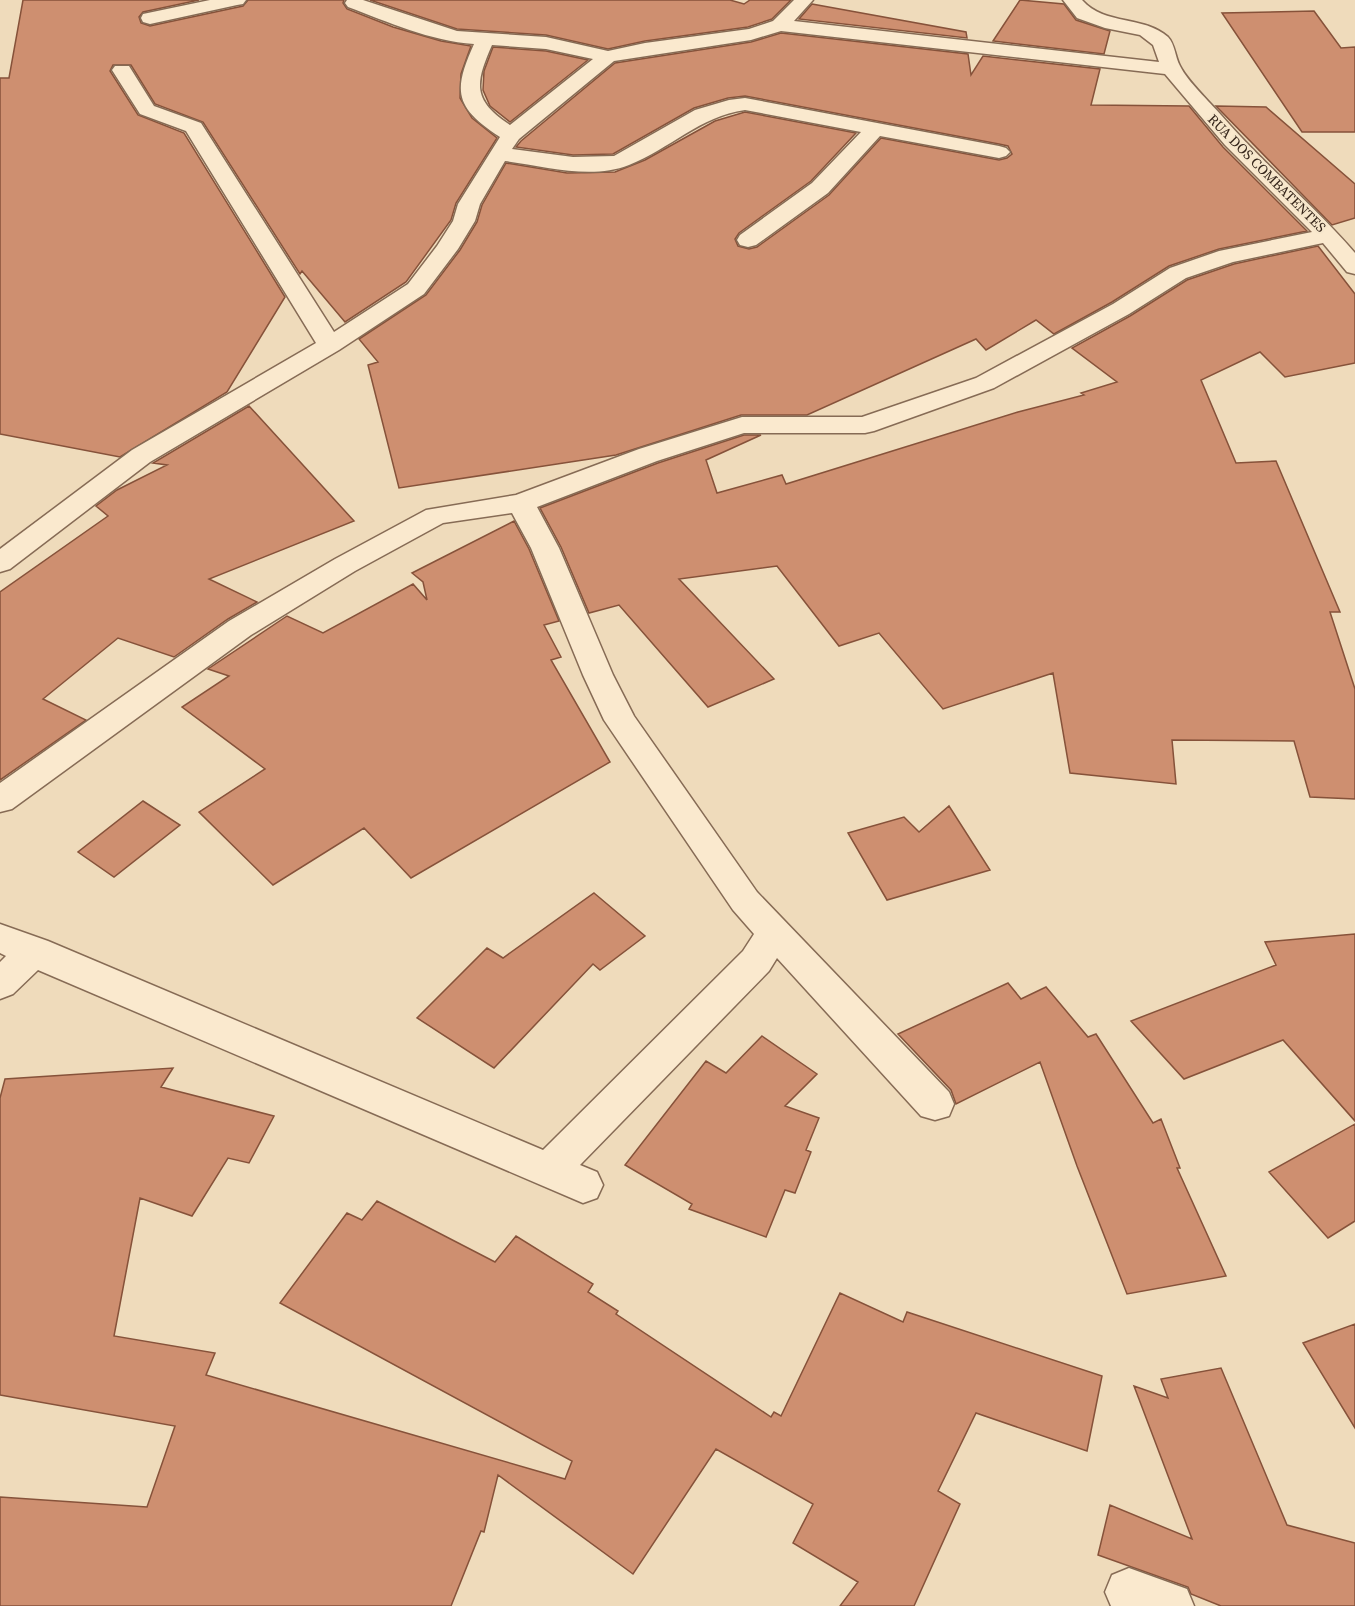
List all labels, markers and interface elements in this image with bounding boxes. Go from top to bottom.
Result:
street label: RUA DOS COMBATENTES [1203,109,1331,237]

